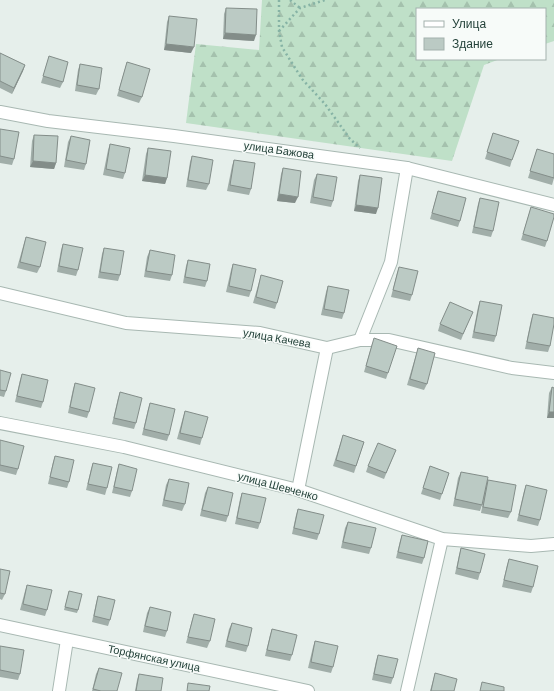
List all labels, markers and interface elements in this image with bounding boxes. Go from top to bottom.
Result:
legend [416,8,546,60]
text: Улица [452,16,486,31]
text: Здание [452,36,493,51]
street label: улица Бажова [243,138,316,161]
street label: улица Качева [242,325,313,350]
street label: улица Шевченко [236,469,320,503]
street label: Торфянская улица [107,641,202,674]

